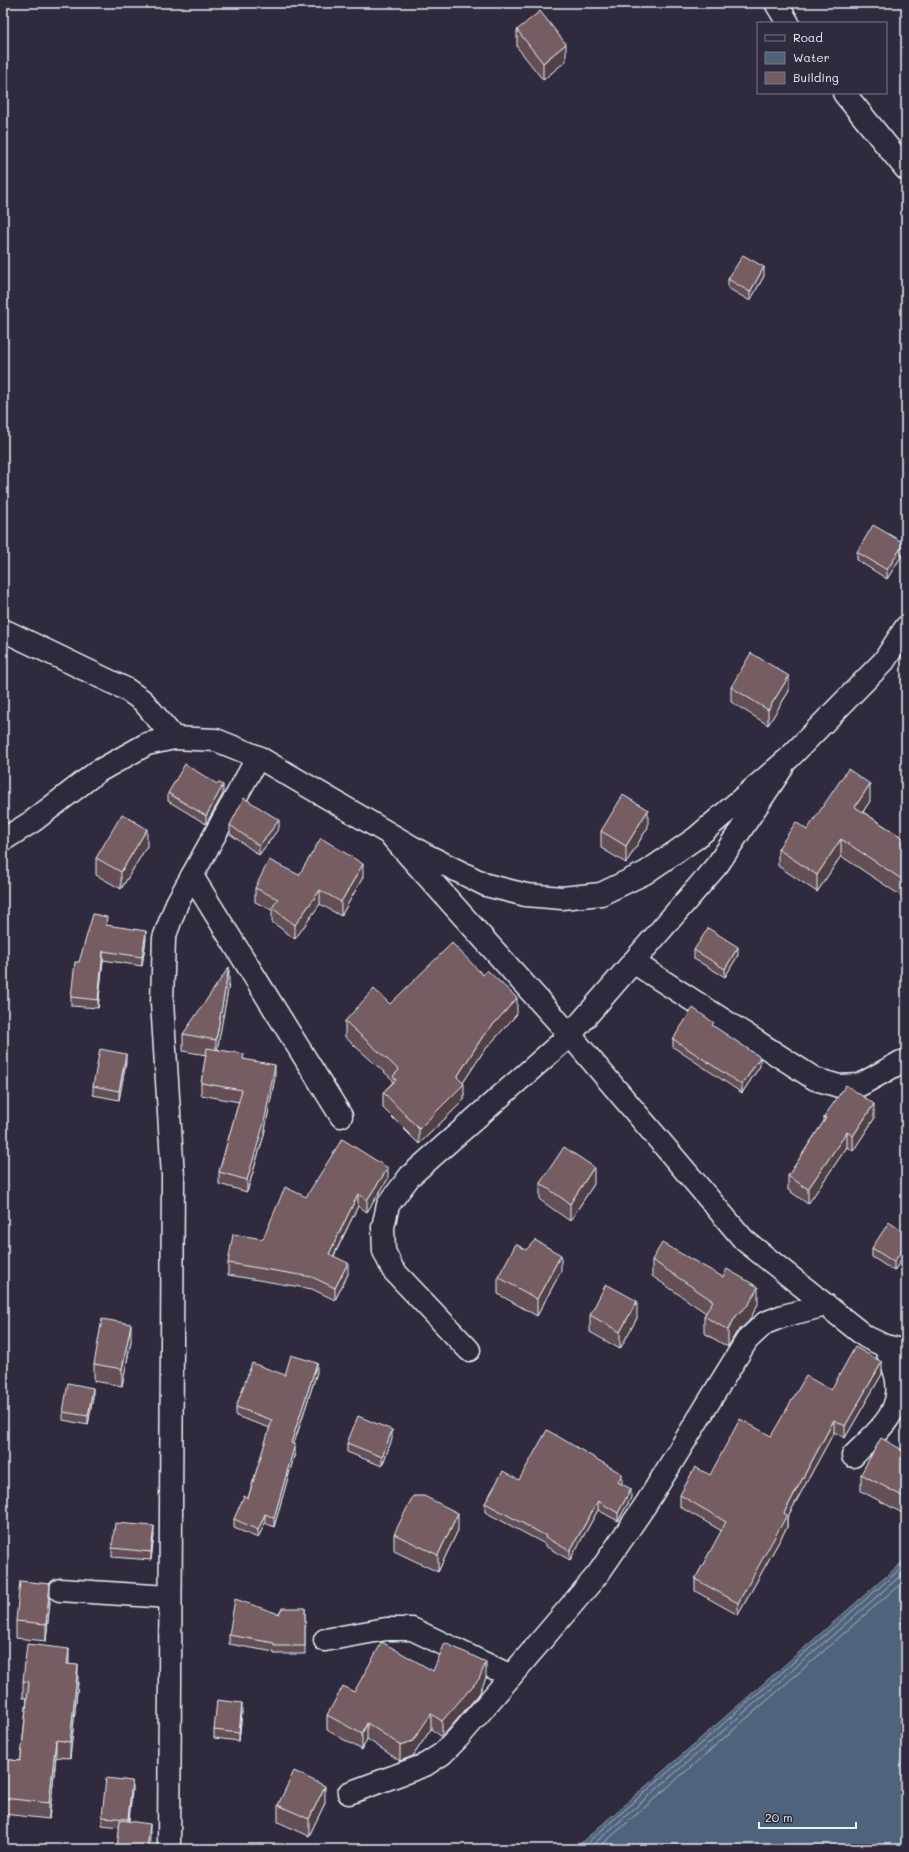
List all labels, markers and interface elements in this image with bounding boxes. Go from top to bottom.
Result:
legend [757,22,887,94]
text: Road [793,29,823,45]
text: Water [793,49,830,65]
text: Building [793,69,839,85]
scale bar [759,1804,856,1830]
text: 20 m [765,1809,793,1825]

